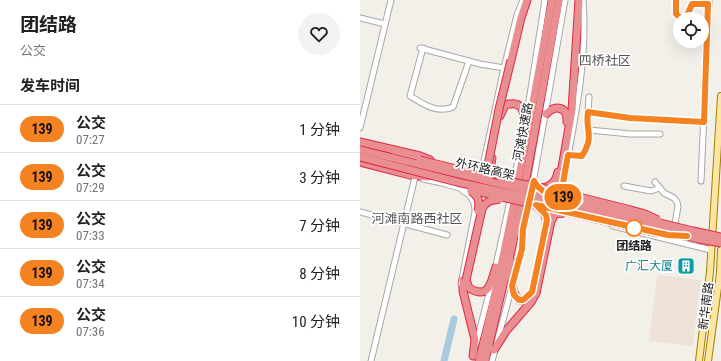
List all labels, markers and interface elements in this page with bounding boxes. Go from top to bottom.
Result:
map controls [673,12,709,48]
button: locate [673,12,709,48]
text: 团结路 [20,13,77,36]
button: heart [298,13,340,55]
text: 公交 [20,43,46,58]
district label: 四桥社区 [579,53,631,68]
text: 发车时间 [20,77,80,95]
street label: 河滩快速路 [510,101,536,163]
text: 公交 [76,114,106,132]
text: 139 [31,121,53,137]
text: 1 分钟 [299,121,340,139]
text: 07:27 [76,132,105,147]
street label: 外环路高架 [454,155,516,183]
text: 公交 [76,162,106,180]
text: 139 [31,169,53,185]
text: 3 分钟 [299,169,340,187]
text: 07:29 [76,180,105,195]
line badge: 139 [540,184,586,210]
text: 139 [552,189,574,205]
text: 公交 [76,210,106,228]
district label: 河滩南路西社区 [371,211,463,226]
text: 139 [31,217,53,233]
text: 7 分钟 [299,217,340,235]
marker: 团结路 [625,219,643,237]
text: 07:33 [76,228,105,243]
place label: 团结路 [616,239,652,253]
building icon: 广汇大厦 [676,256,696,276]
text: 公交 [76,258,106,276]
place label: 广汇大厦 [625,259,673,273]
text: 139 [31,265,53,281]
text: 8 分钟 [299,265,340,283]
text: 07:34 [76,276,105,291]
street label: 新华南路 [696,281,716,331]
text: 公交 [76,306,106,324]
text: 139 [31,313,53,329]
text: 10 分钟 [292,313,340,331]
text: 07:36 [76,324,105,339]

